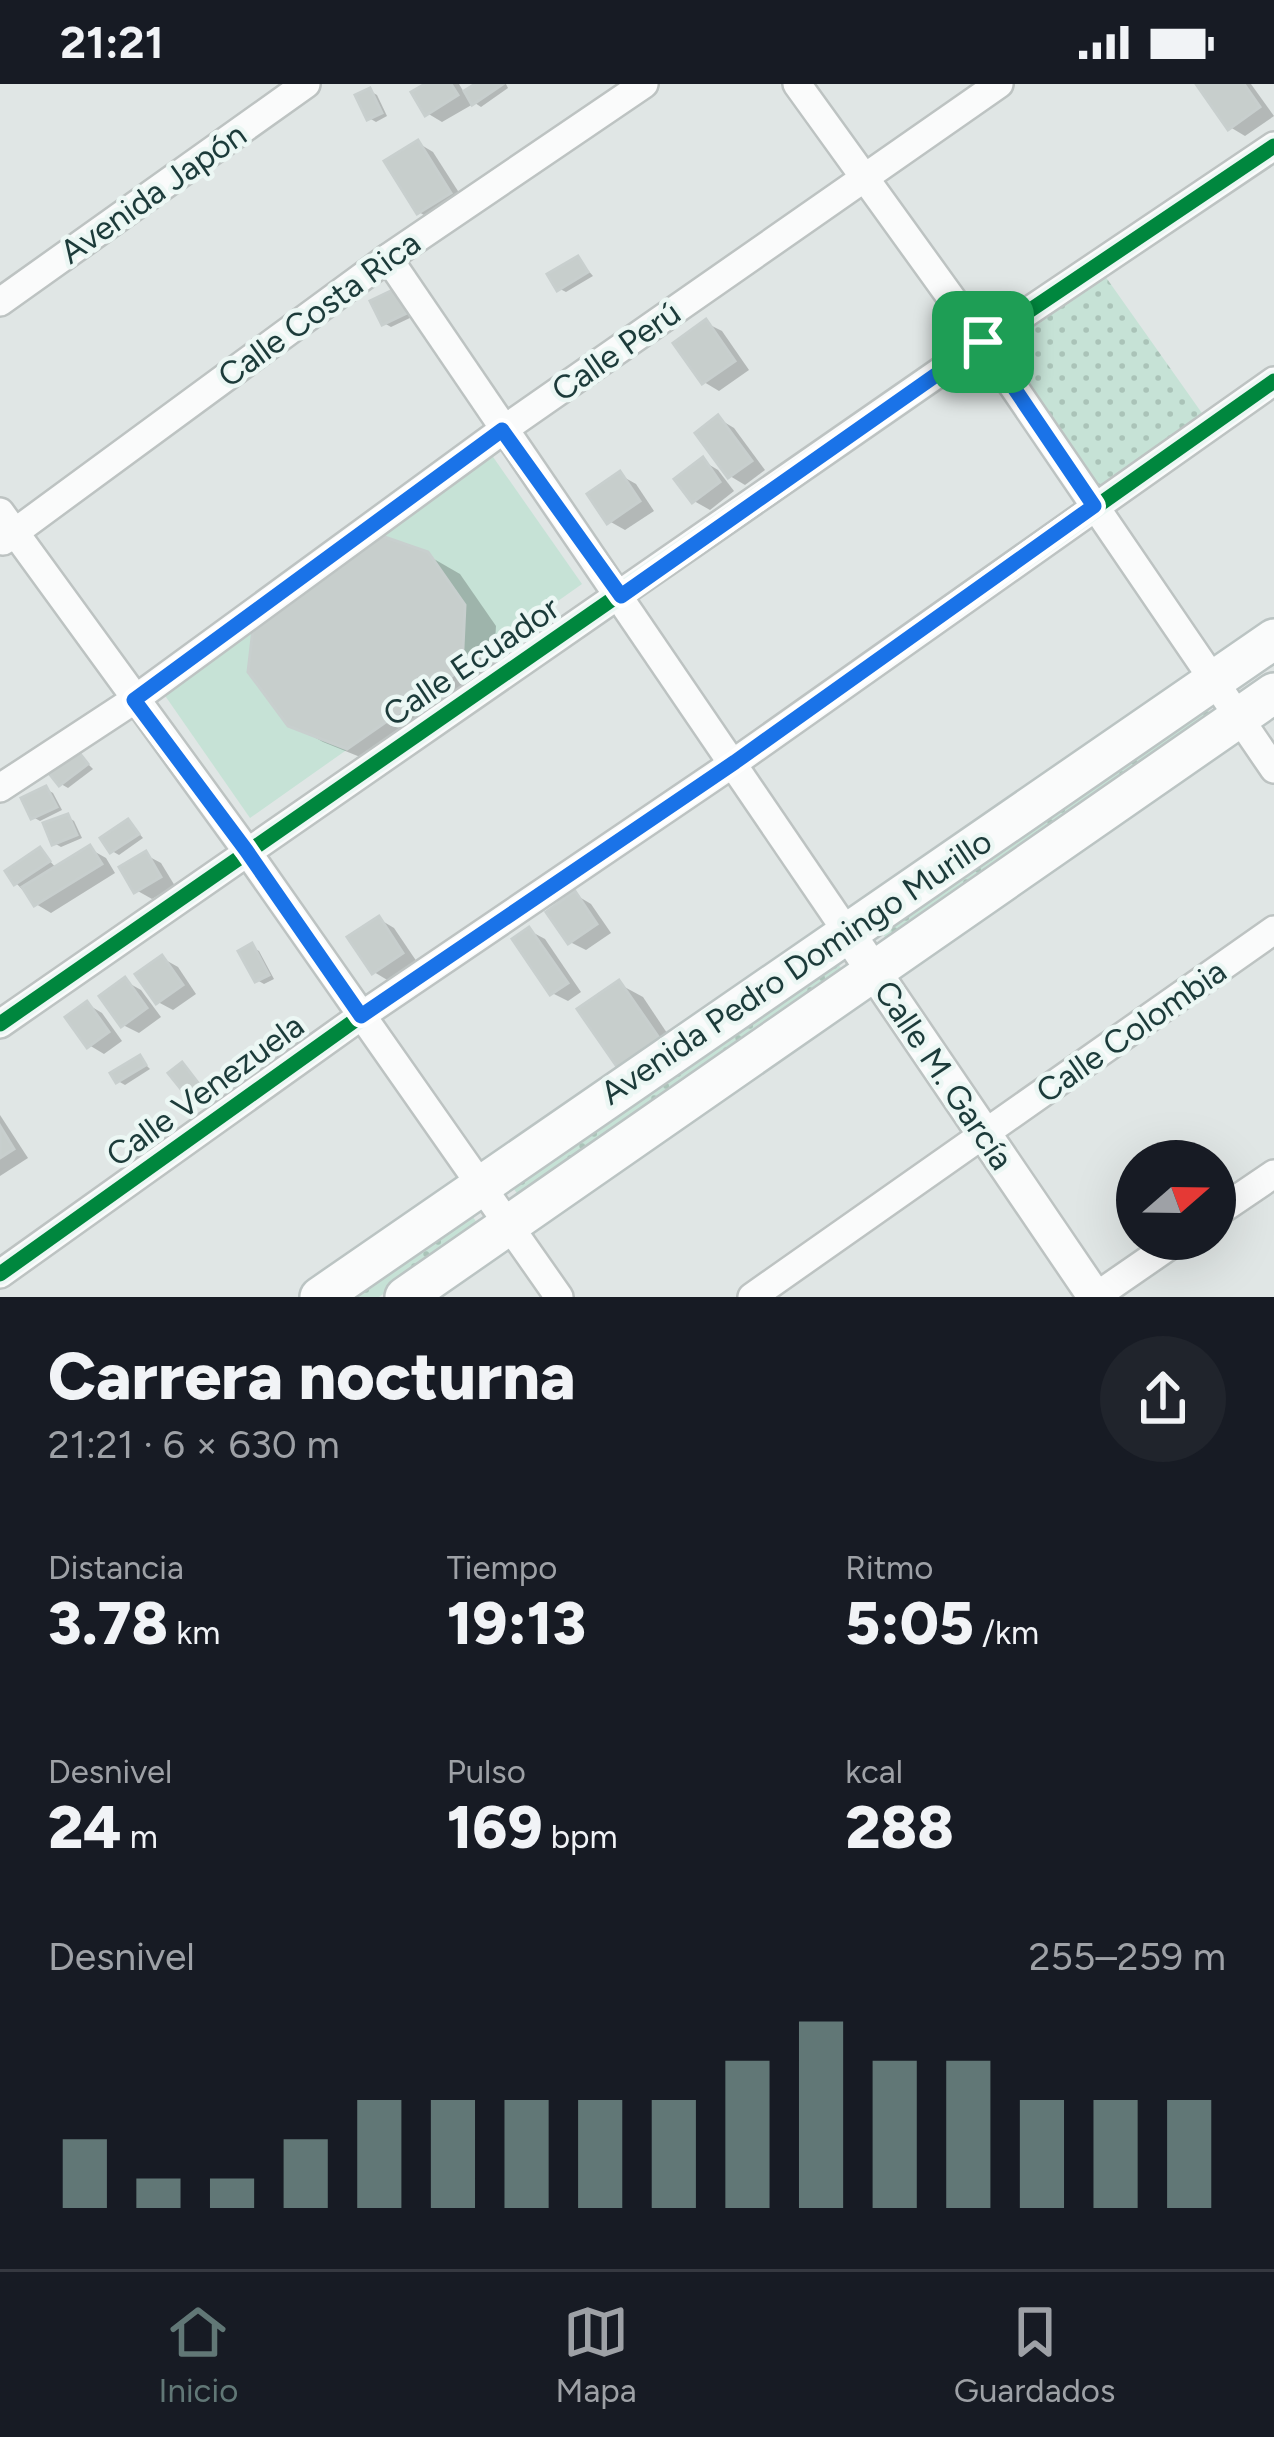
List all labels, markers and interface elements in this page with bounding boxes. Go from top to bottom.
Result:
text: 21:21 [60,15,164,69]
street label: Avenida Japón [53,114,253,272]
street label: Calle Costa Rica [210,223,428,395]
pin [932,291,1034,393]
street label: Calle Perú [544,293,688,409]
icon: arrive [950,309,1016,375]
street label: Calle Ecuador [376,588,566,734]
street label: Avenida Pedro Domingo Murillo [593,821,999,1113]
street label: Calle Colombia [1029,951,1233,1111]
street label: Calle M. García [866,973,1022,1177]
street label: Calle Venezuela [99,1005,311,1175]
north arrow [1116,1140,1236,1260]
map controls [1116,1140,1236,1260]
text: Carrera nocturna [48,1336,576,1416]
button: share [1100,1336,1226,1462]
text: 21:21 · 6 × 630 m [48,1421,340,1468]
text: Distancia [48,1548,184,1587]
text: Tiempo [447,1548,557,1587]
text: Ritmo [845,1548,933,1587]
text: 3.78 [48,1587,168,1659]
text: 19:13 [447,1587,586,1659]
text: 5:05 [845,1587,974,1659]
text: km [168,1613,220,1652]
text: /km [974,1613,1039,1652]
text: Desnivel [48,1752,172,1791]
text: Pulso [447,1752,526,1791]
text: kcal [845,1752,903,1791]
text: 24 [48,1791,122,1863]
text: 169 [447,1791,543,1863]
text: 288 [845,1791,954,1863]
text: m [122,1817,158,1856]
text: bpm [543,1817,618,1856]
text: Desnivel [48,1933,195,1980]
text: 255–259 m [1029,1933,1226,1980]
tab: Inicio [159,2299,238,2410]
tab: Mapa [556,2299,637,2410]
tab: Guardados [954,2299,1115,2410]

